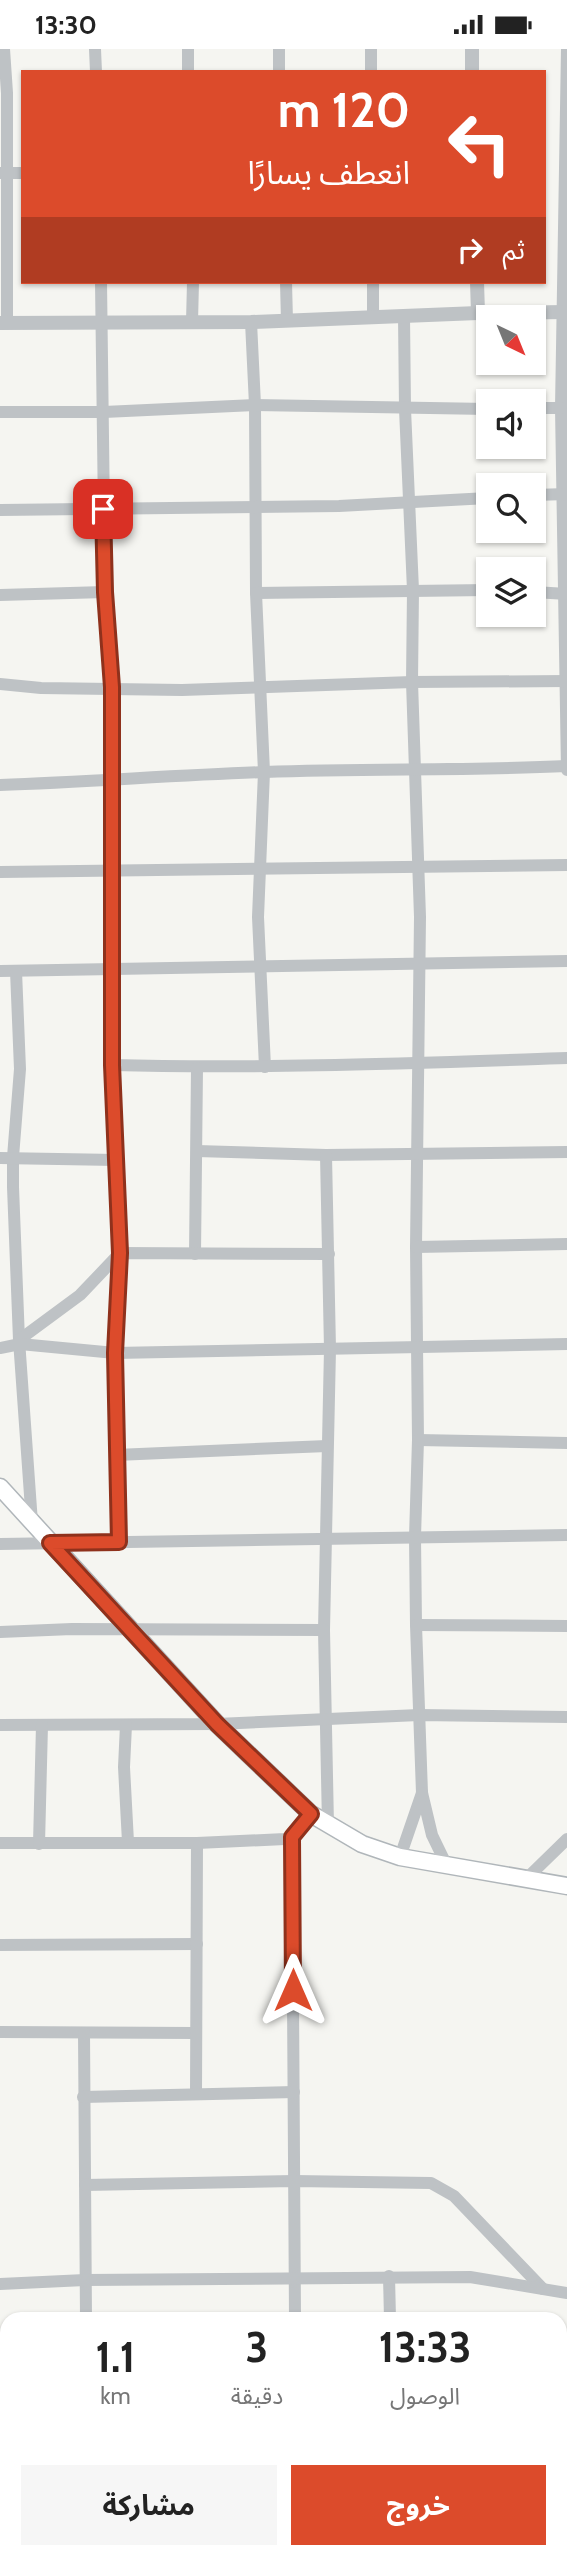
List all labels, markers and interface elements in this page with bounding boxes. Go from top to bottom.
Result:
text: 13:30 [35,9,97,41]
text: 120 m [278,80,410,139]
icon: left [434,98,525,189]
text: انعطف يسارًا [247,153,410,192]
icon: right [451,231,489,269]
text: ثم [503,234,525,266]
north arrow [476,305,546,375]
map controls [476,305,546,627]
button: sound [476,389,546,459]
button: search [476,473,546,543]
pin [73,479,133,539]
icon: arrive [84,490,122,528]
button: layers [476,557,546,627]
position arrow [256,1953,330,2027]
text: 3 [246,2321,268,2373]
text: 13:33 [379,2321,471,2373]
text: 1.1 [96,2331,135,2383]
text: km [100,2382,131,2410]
text: دقيقة [231,2382,283,2410]
text: الوصول [390,2382,460,2410]
button: مشاركة [21,2465,277,2545]
button: خروج [291,2465,546,2545]

